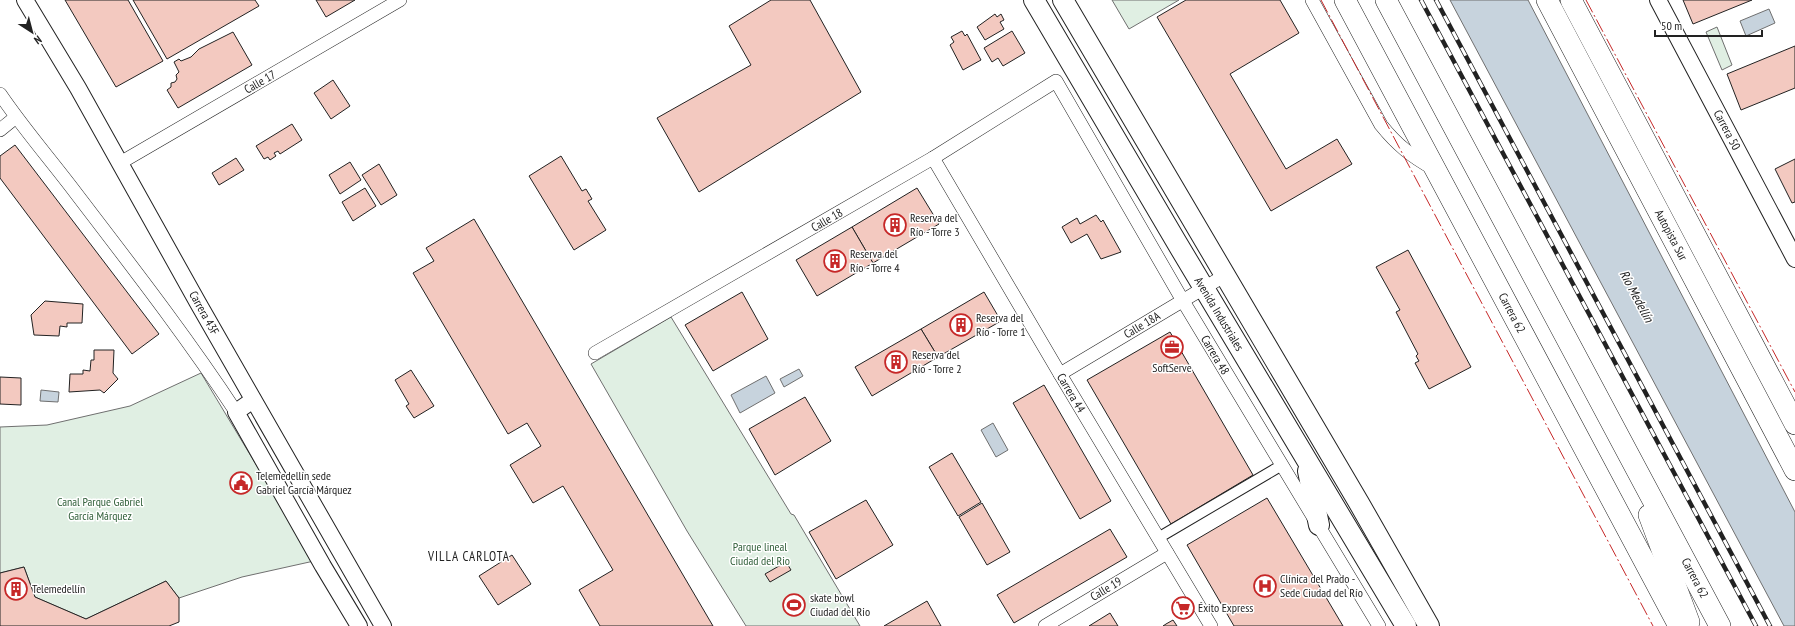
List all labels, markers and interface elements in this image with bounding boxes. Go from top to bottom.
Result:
north arrow [12,12,52,52]
scale bar [1655,12,1762,38]
text: 50 m [1661,18,1682,33]
text: N [31,33,44,48]
street label: Calle 17 [241,67,278,97]
street label: Carrera 50 [1711,107,1744,152]
street label: Calle 18 [808,205,845,235]
street label: Autopista Sur [1652,207,1691,263]
place label: Reserva del Río - Torre 3 [910,210,960,239]
building icon: Reserva del Río - Torre 3 [882,212,908,238]
place label: Reserva del Río - Torre 4 [850,246,900,275]
building icon: Reserva del Río - Torre 4 [822,248,848,274]
water label: Río Medellín [1616,267,1658,326]
street label: Avenida Industriales [1191,274,1247,353]
street label: Carrera 43F [186,288,223,337]
street label: Carrera 62 [1496,290,1529,335]
street label: Calle 18A [1121,308,1163,341]
place label: Reserva del Río - Torre 1 [976,310,1026,339]
building icon: Reserva del Río - Torre 1 [948,312,974,338]
street label: Carrera 48 [1198,332,1233,377]
office icon: SoftServe [1159,334,1185,360]
place label: Reserva del Río - Torre 2 [912,347,962,376]
building icon: Reserva del Río - Torre 2 [883,349,909,375]
place label: SoftServe [1152,360,1192,375]
street label: Carrera 44 [1054,370,1089,416]
place label: Telemedellín sede Gabriel García Márquez [256,468,352,497]
public building icon: Telemedellín sede Gabriel García Márquez [228,470,254,496]
park label: Canal Parque Gabriel García Márquez [57,494,143,523]
park label: Parque lineal Ciudad del Rio [730,539,790,568]
district label: VILLA CARLOTA [427,548,510,565]
street label: Carrera 62 [1679,555,1712,600]
place label: Clínica del Prado - Sede Ciudad del Río [1280,571,1363,600]
street label: Calle 19 [1087,573,1124,604]
hospital icon: Clínica del Prado - Sede Ciudad del Río [1252,573,1278,599]
building icon: Telemedellín [3,576,29,602]
place label: Telemedellín [32,581,85,596]
place label: skate bowl Ciudad del Rio [810,590,870,619]
sports icon: skate bowl Ciudad del Rio [781,592,807,618]
supermarket icon: Éxito Express [1170,595,1196,621]
place label: Éxito Express [1198,600,1253,615]

